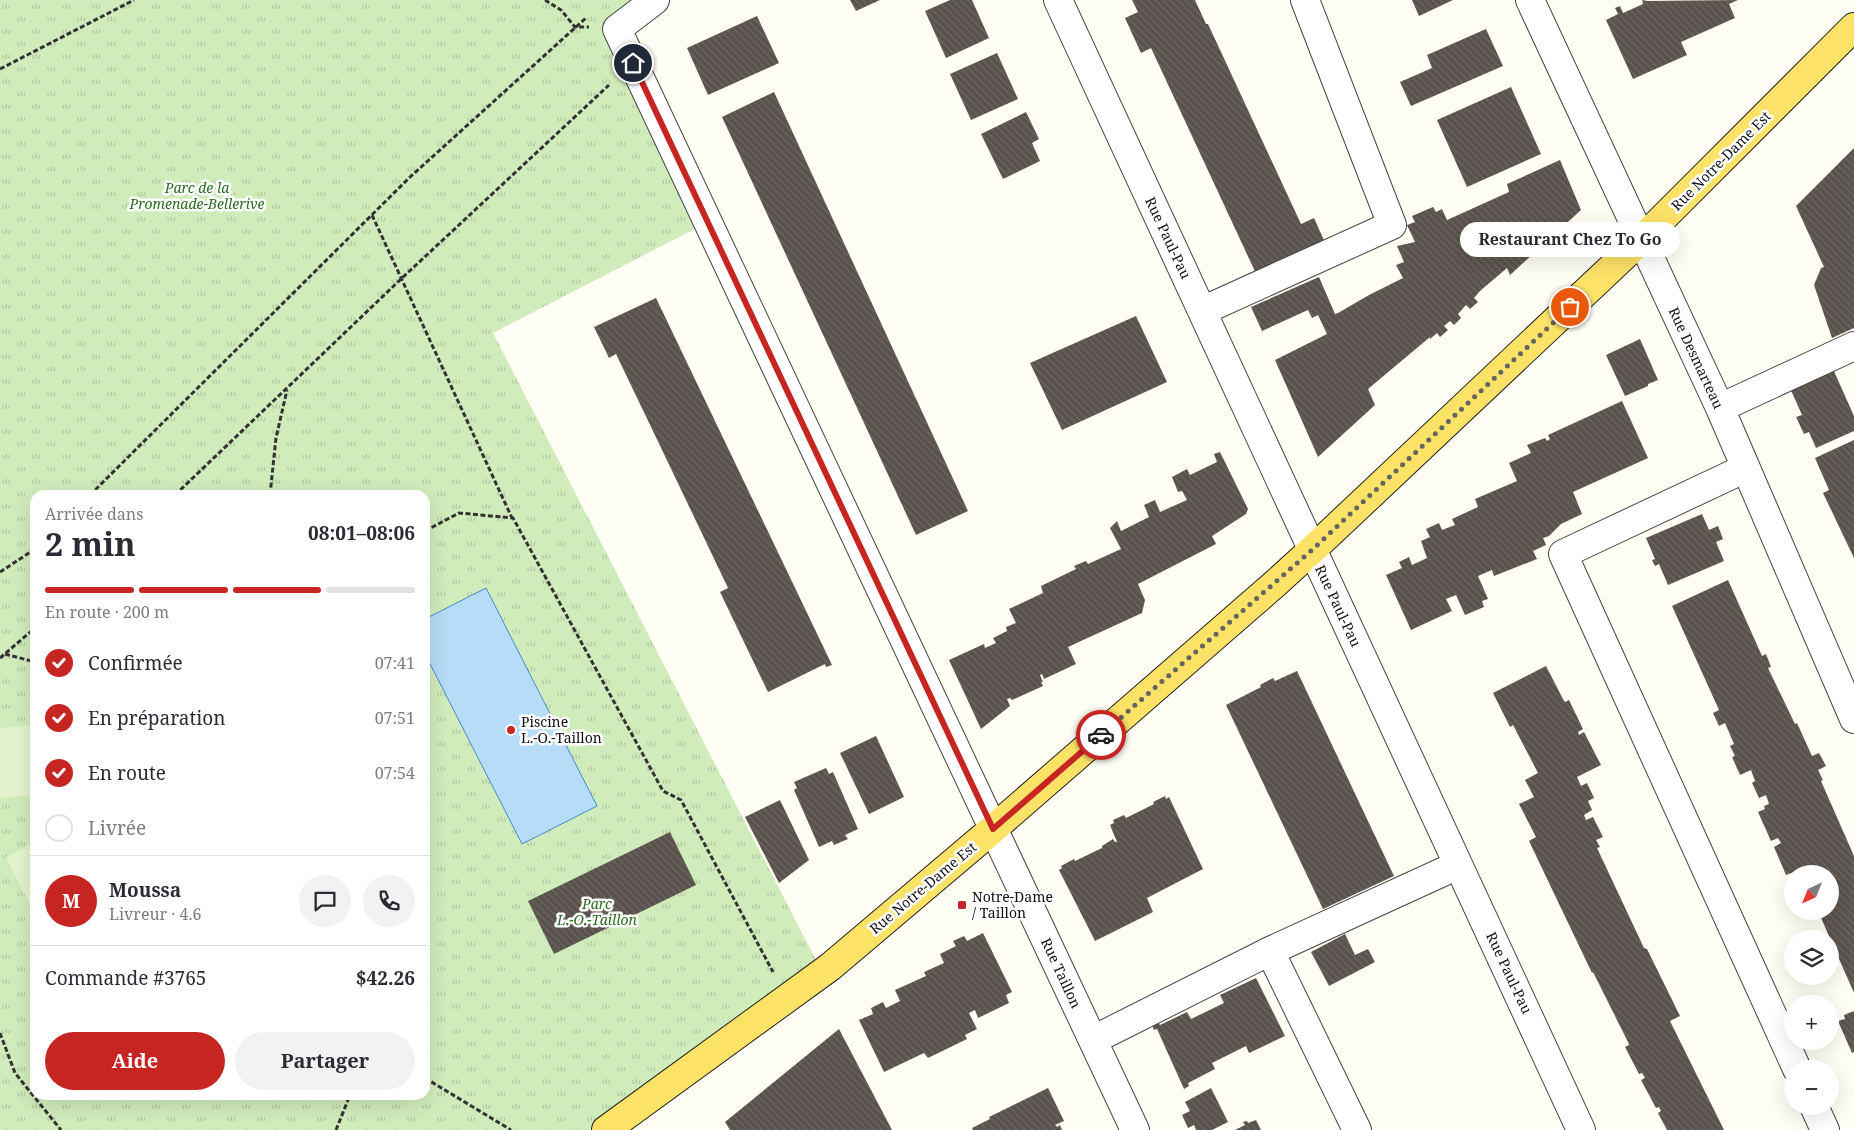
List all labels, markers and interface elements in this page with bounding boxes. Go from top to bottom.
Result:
pin [612,42,654,84]
icon: home [619,49,647,77]
street label: Rue Notre-Dame Est [1667,107,1775,215]
park label: Parc de la Promenade-Bellerive [129,178,265,213]
street label: Rue Paul-Pau [1141,194,1196,282]
callout: Restaurant Chez To Go [1460,222,1680,257]
text: Restaurant Chez To Go [1478,228,1662,250]
pin [1549,286,1591,328]
icon: bag [1556,293,1584,321]
street label: Rue Desmarteau [1665,304,1728,412]
text: Arrivée dans [45,503,143,525]
text: 08:01–08:06 [308,520,415,546]
text: 2 min [45,522,136,565]
street label: Rue Paul-Pau [1311,562,1366,650]
text: En route · 200 m [45,601,169,623]
icon: check [45,649,73,677]
text: Confirmée [88,650,183,676]
text: 07:41 [375,652,415,674]
icon: check [45,704,73,732]
text: En préparation [88,705,225,731]
text: 07:51 [375,707,415,729]
courier [1076,710,1126,760]
place label: Piscine L.-O.-Taillon [521,712,602,747]
icon: car [1087,721,1115,749]
marker: Piscine L.-O.-Taillon [505,724,517,736]
icon: check [45,759,73,787]
text: En route [88,760,166,786]
text: 07:54 [375,762,415,784]
text: Livrée [88,815,146,841]
street label: Rue Notre-Dame Est [865,837,980,938]
north arrow [1784,865,1839,920]
map controls [1784,865,1839,1115]
button: chat [299,875,351,927]
button: phone [363,875,415,927]
text: Moussa [109,877,181,903]
place label: Notre-Dame / Taillon [972,887,1053,922]
text: M [62,888,80,914]
park label: Parc L.-O.-Taillon [556,894,638,929]
marker: Notre-Dame / Taillon [956,899,968,911]
text: Livreur · 4.6 [109,903,201,925]
street label: Rue Paul-Pau [1482,929,1537,1017]
button: layers [1784,930,1839,985]
street label: Rue Taillon [1037,935,1086,1011]
text: Commande #3765 [45,965,206,991]
text: $42.26 [356,965,415,991]
button: + [1784,995,1839,1050]
button: Aide [45,1032,225,1090]
button: Partager [235,1032,415,1090]
button: − [1784,1060,1839,1115]

